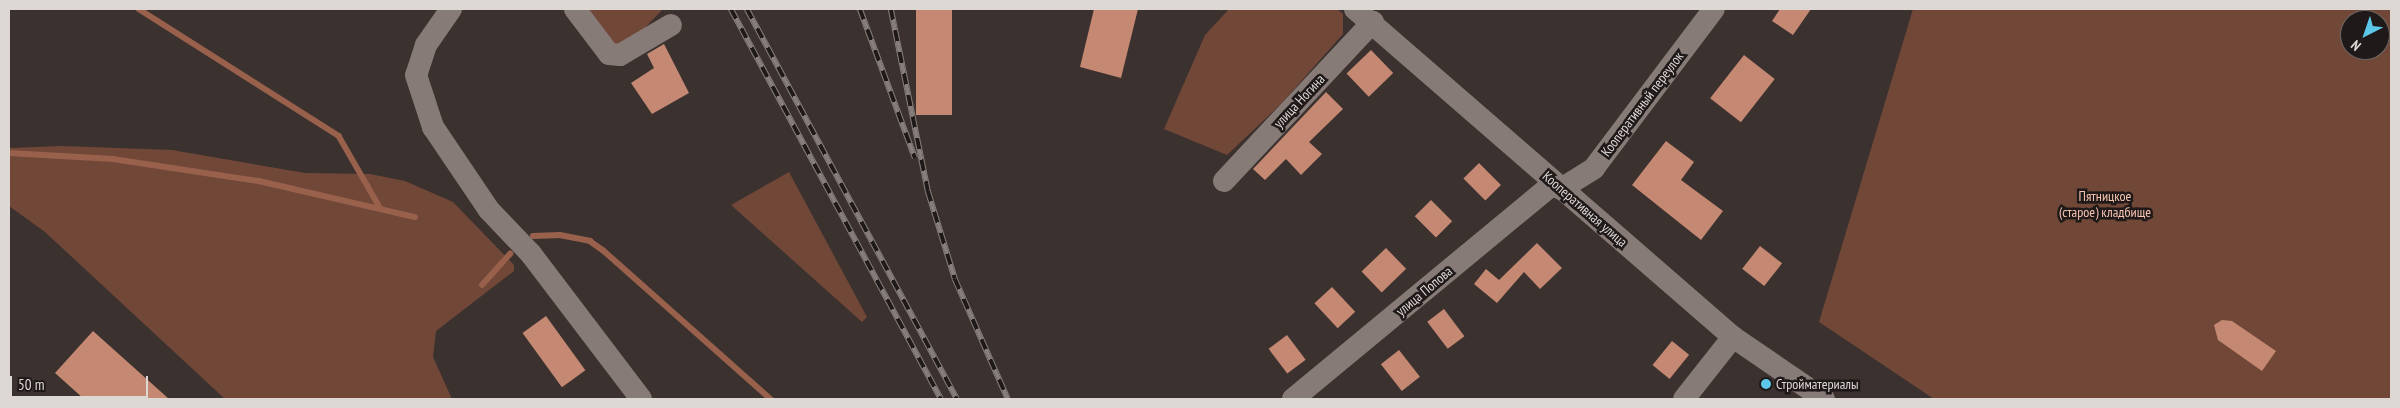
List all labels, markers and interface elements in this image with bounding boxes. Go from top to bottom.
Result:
north arrow [2340,10,2390,60]
text: N [2347,36,2365,55]
street label: Кооперативный переулок [1597,48,1687,160]
street label: улица Ногина [1270,71,1328,131]
street label: Кооперативная улица [1539,168,1631,250]
park label: Пятницкое (старое) кладбище [2059,188,2151,220]
street label: улица Попова [1392,263,1456,319]
scale bar [12,366,150,398]
text: 50 m [18,375,44,394]
place label: Стройматериалы [1776,376,1859,392]
marker: Стройматериалы [1760,378,1772,390]

